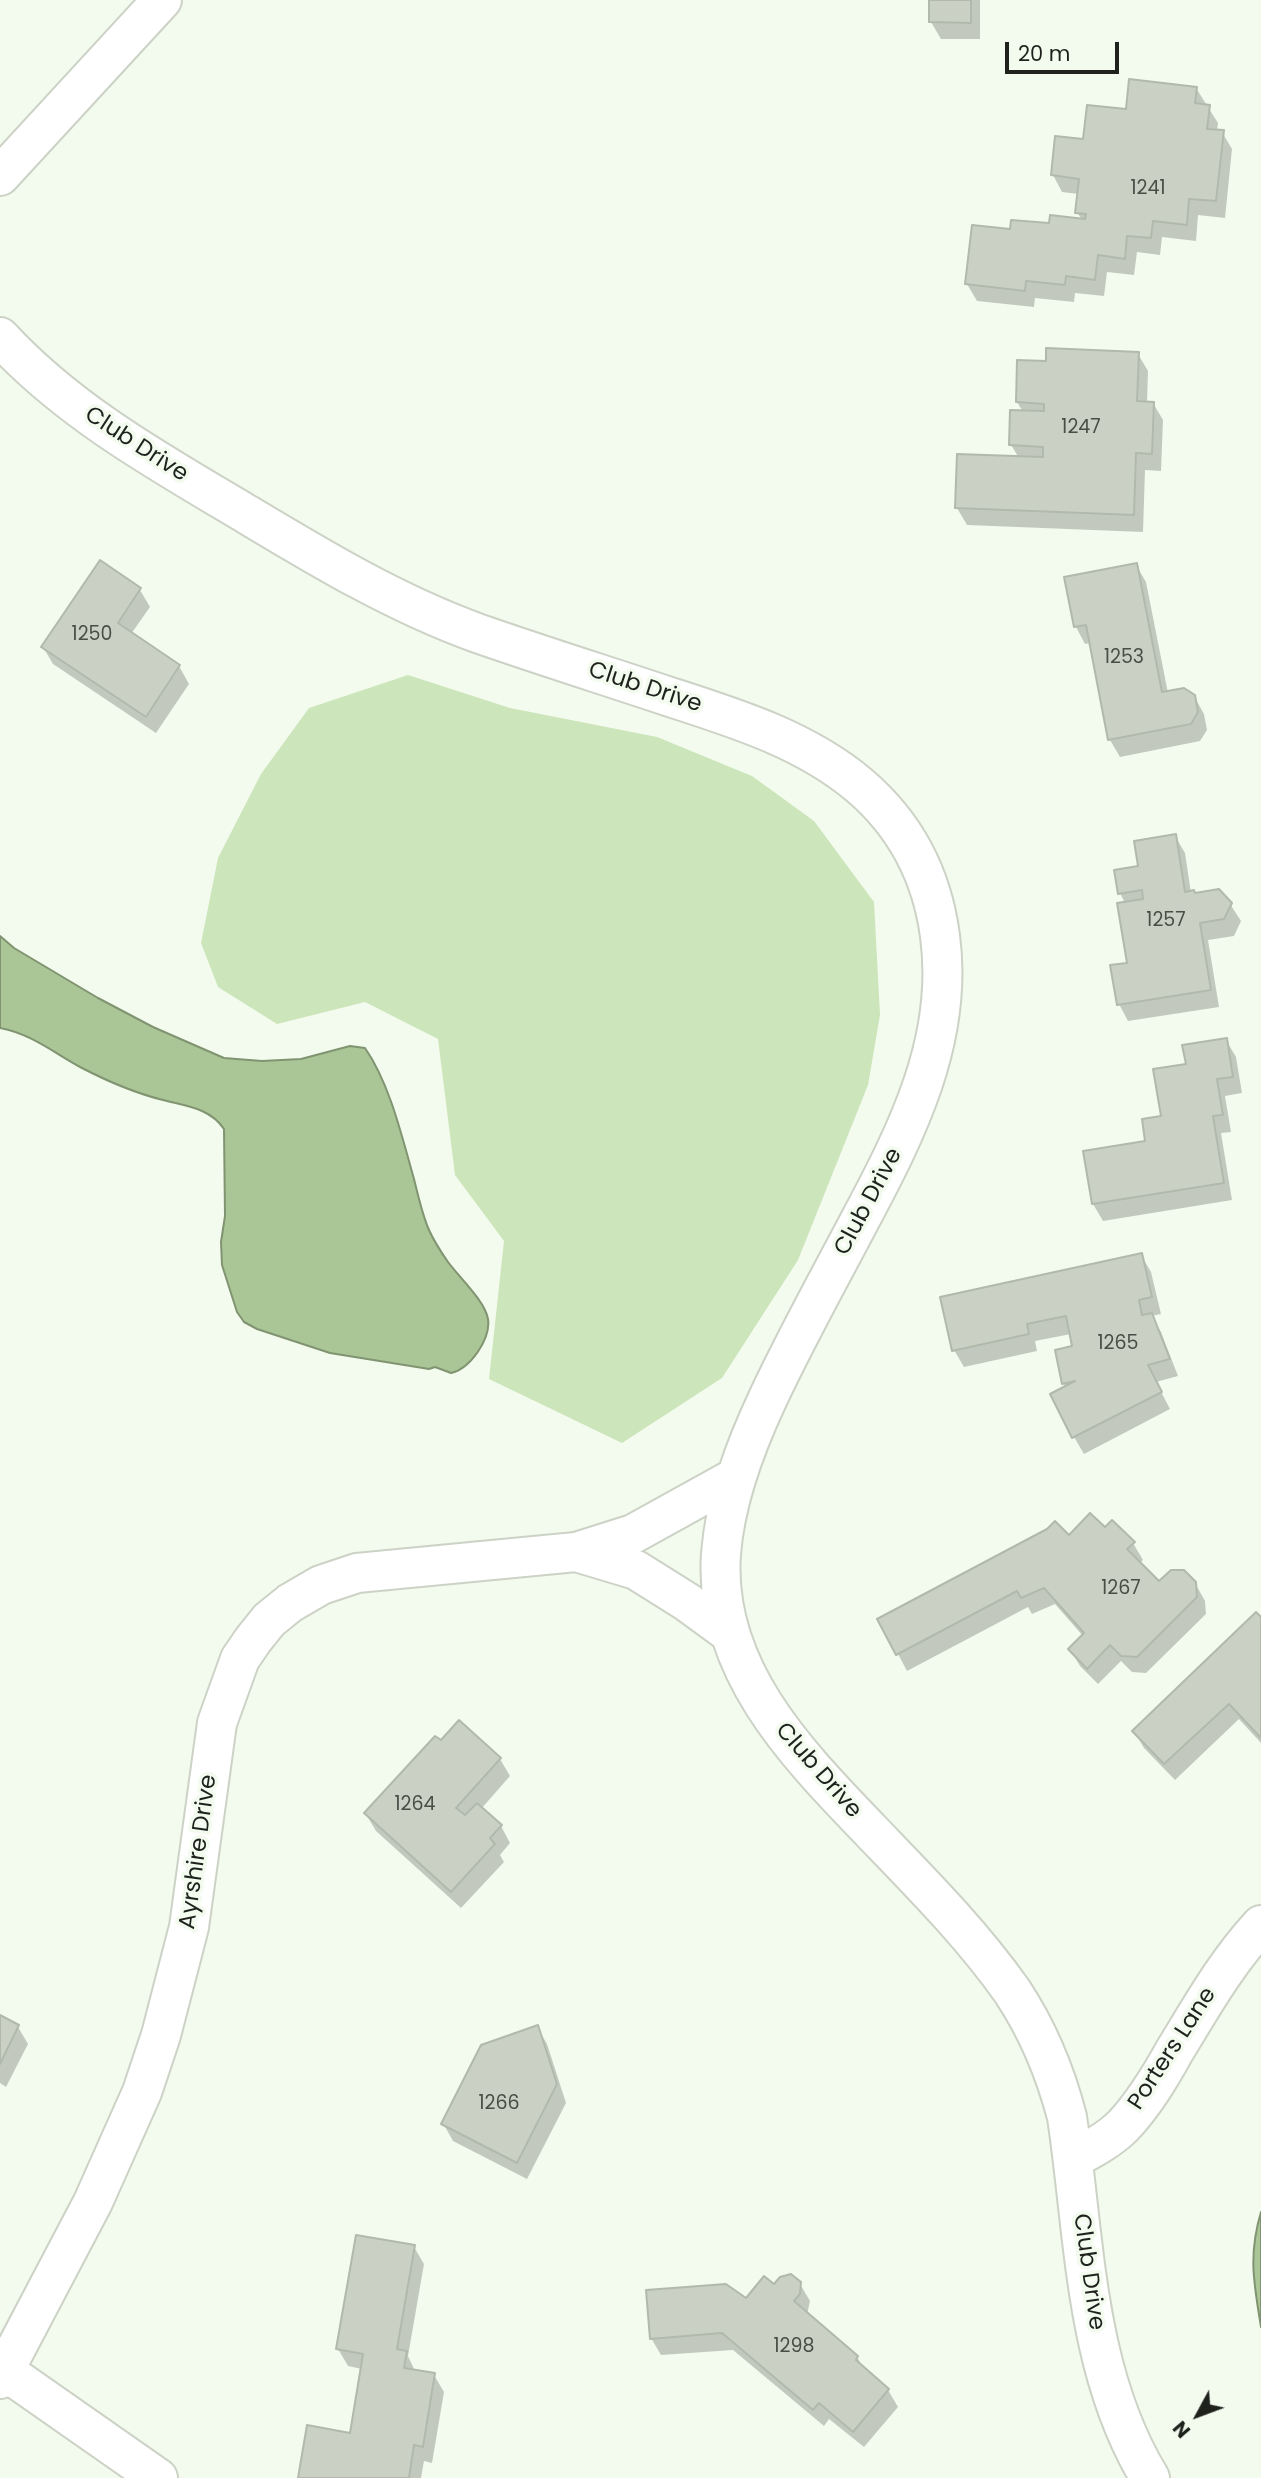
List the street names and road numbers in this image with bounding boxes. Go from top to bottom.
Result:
street label: Club Drive [79,401,193,489]
street label: Club Drive [585,657,705,719]
street label: Club Drive [829,1144,909,1260]
street label: Club Drive [769,1718,867,1824]
street label: Ayrshire Drive [174,1773,224,1931]
street label: Porters Lane [1123,1983,1223,2115]
street label: Club Drive [1066,2212,1110,2332]

